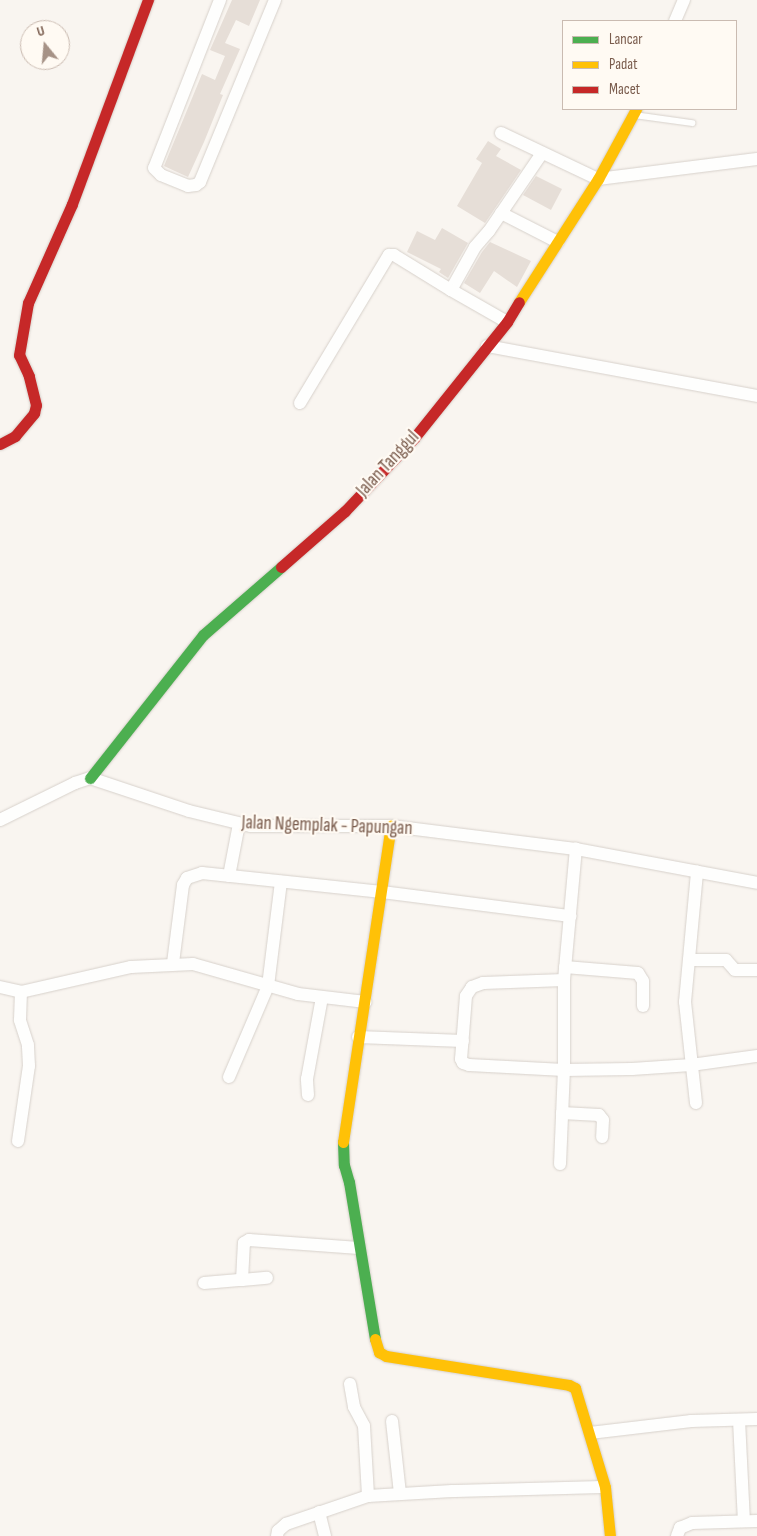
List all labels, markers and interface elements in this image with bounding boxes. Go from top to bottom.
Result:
north arrow [20,20,70,70]
legend [562,20,737,110]
text: U [35,22,47,40]
text: Lancar [609,30,643,49]
text: Padat [609,55,638,74]
text: Macet [609,80,640,99]
street label: Jalan Tanggul [352,426,424,502]
street label: Jalan Ngemplak - Papungan [241,812,413,840]

